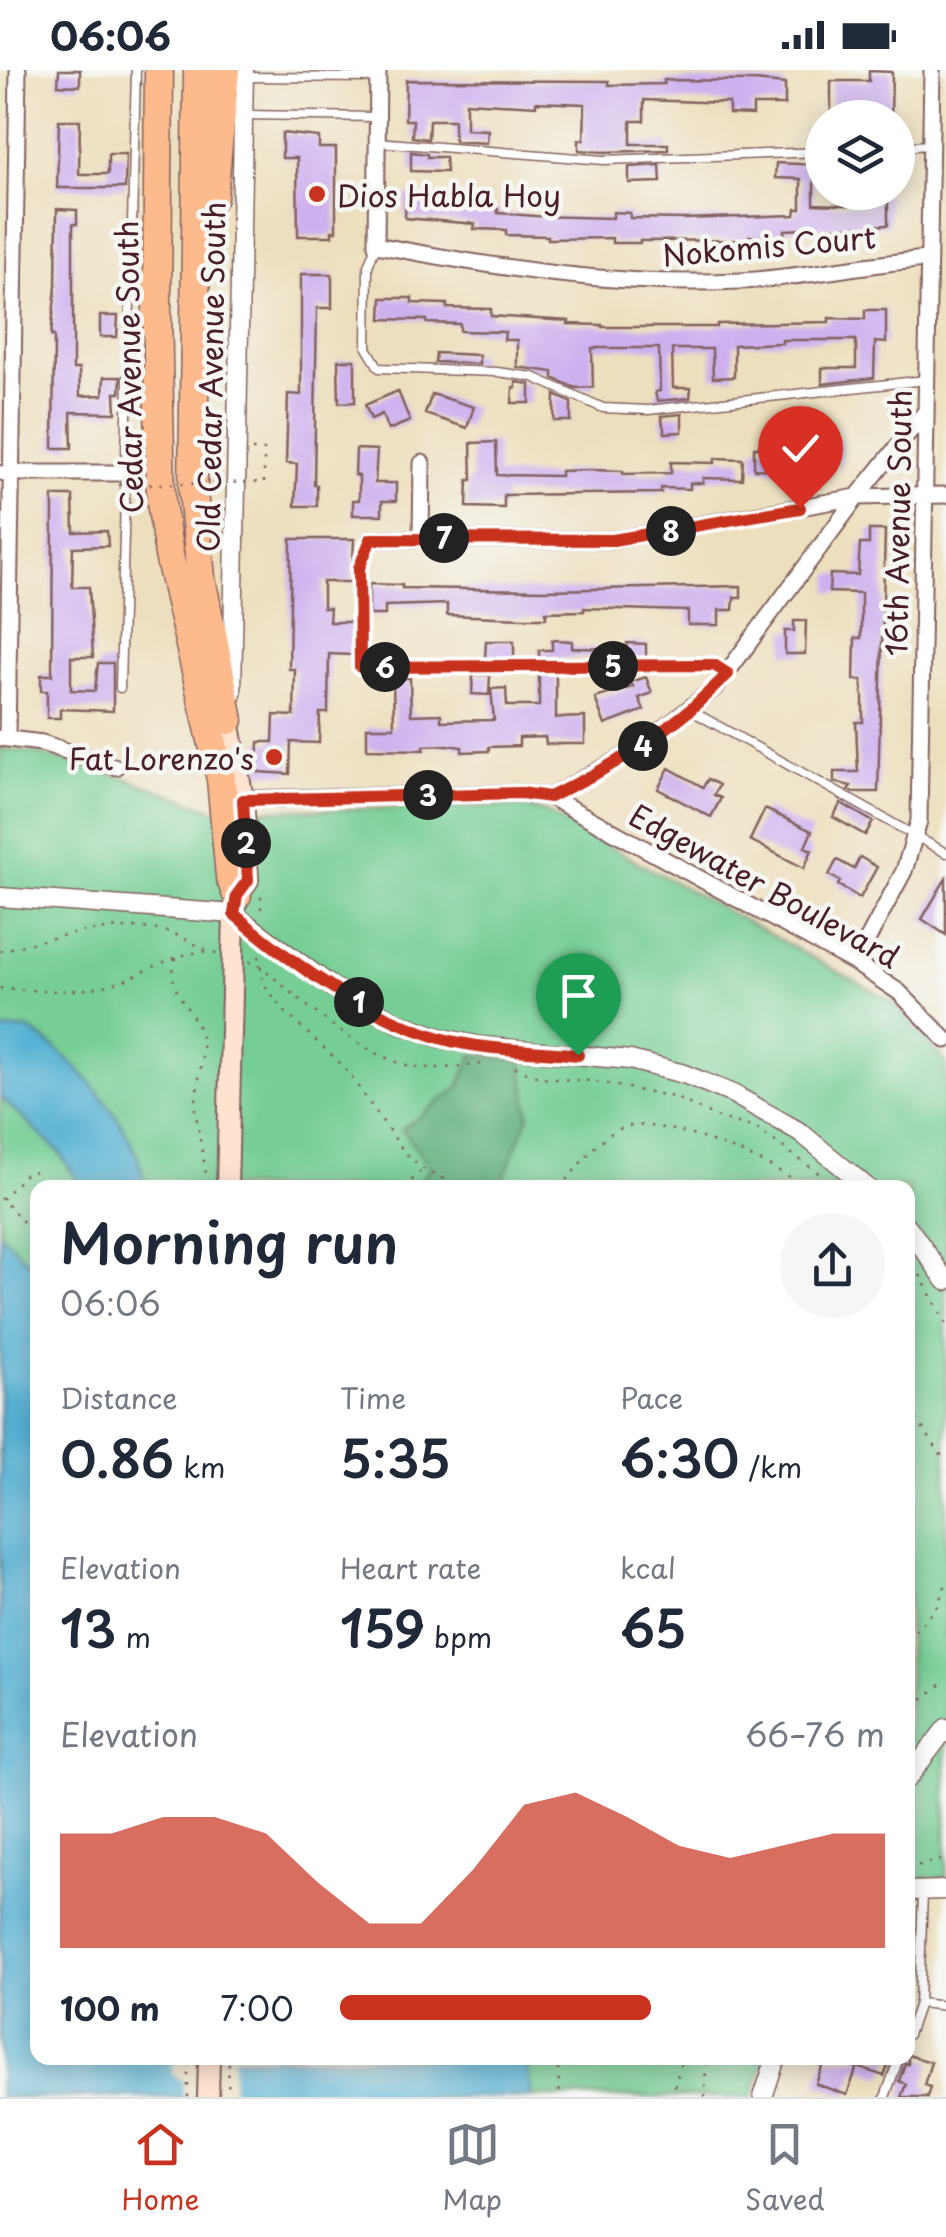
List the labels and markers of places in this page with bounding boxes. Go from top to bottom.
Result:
place label: Dios Habla Hoy [337,172,561,217]
marker: Dios Habla Hoy [306,183,328,205]
pin [758,406,843,509]
pin: 8 [646,506,696,556]
pin: 7 [419,513,469,563]
pin: 5 [588,641,638,691]
pin: 6 [360,642,410,692]
pin: 4 [618,721,668,771]
place label: Fat Lorenzo's [69,735,254,780]
marker: Fat Lorenzo's [263,746,285,768]
pin: 3 [403,770,453,820]
pin: 2 [221,818,271,868]
pin [536,953,621,1056]
pin: 1 [334,977,384,1027]

